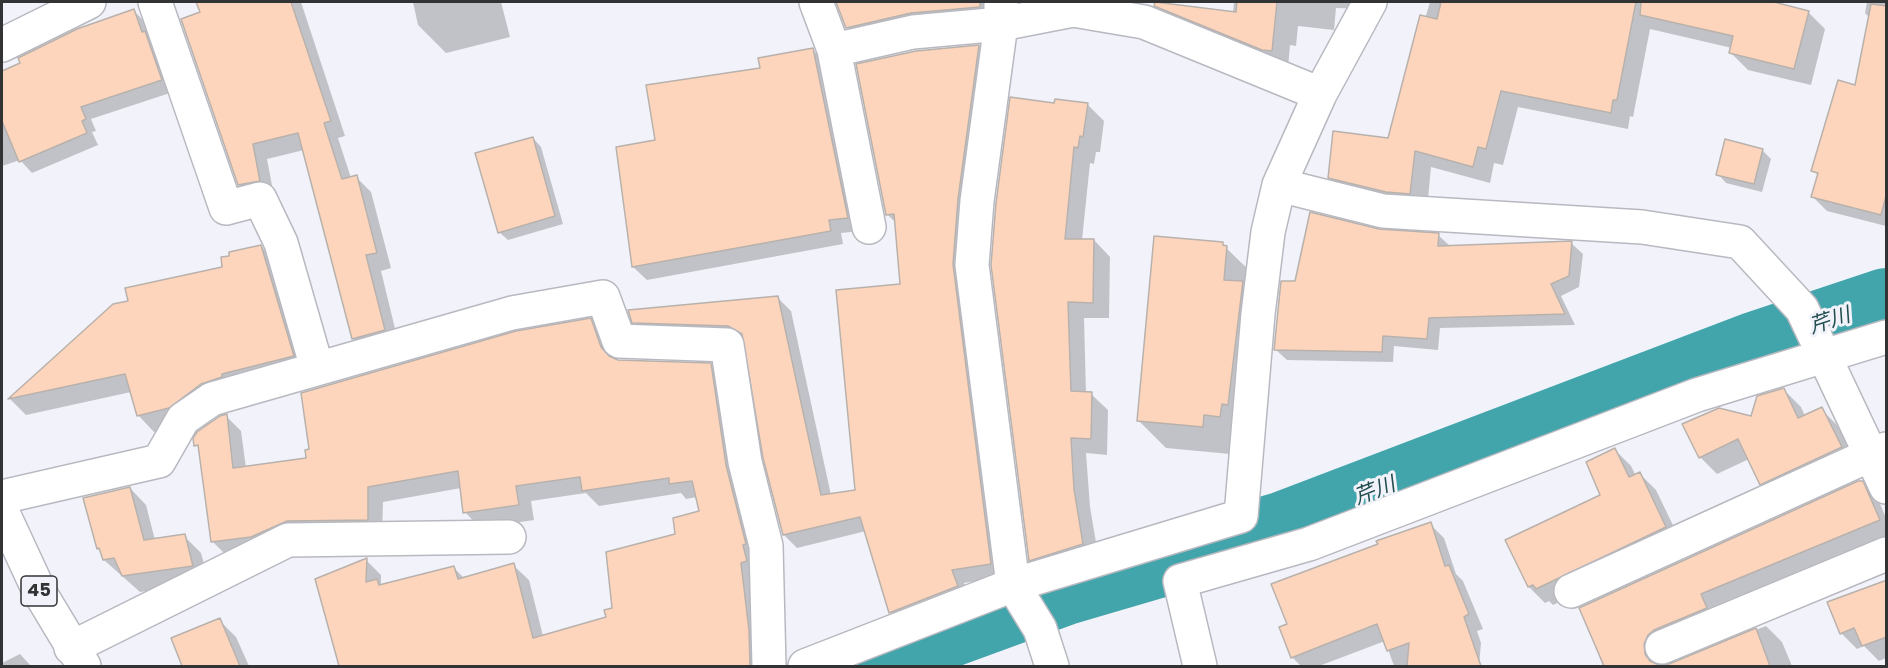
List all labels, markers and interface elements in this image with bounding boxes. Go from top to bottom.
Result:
water label: 芹川 [1806,304,1854,340]
water label: 芹川 [1351,473,1399,511]
road number: 45 [21,576,57,606]

